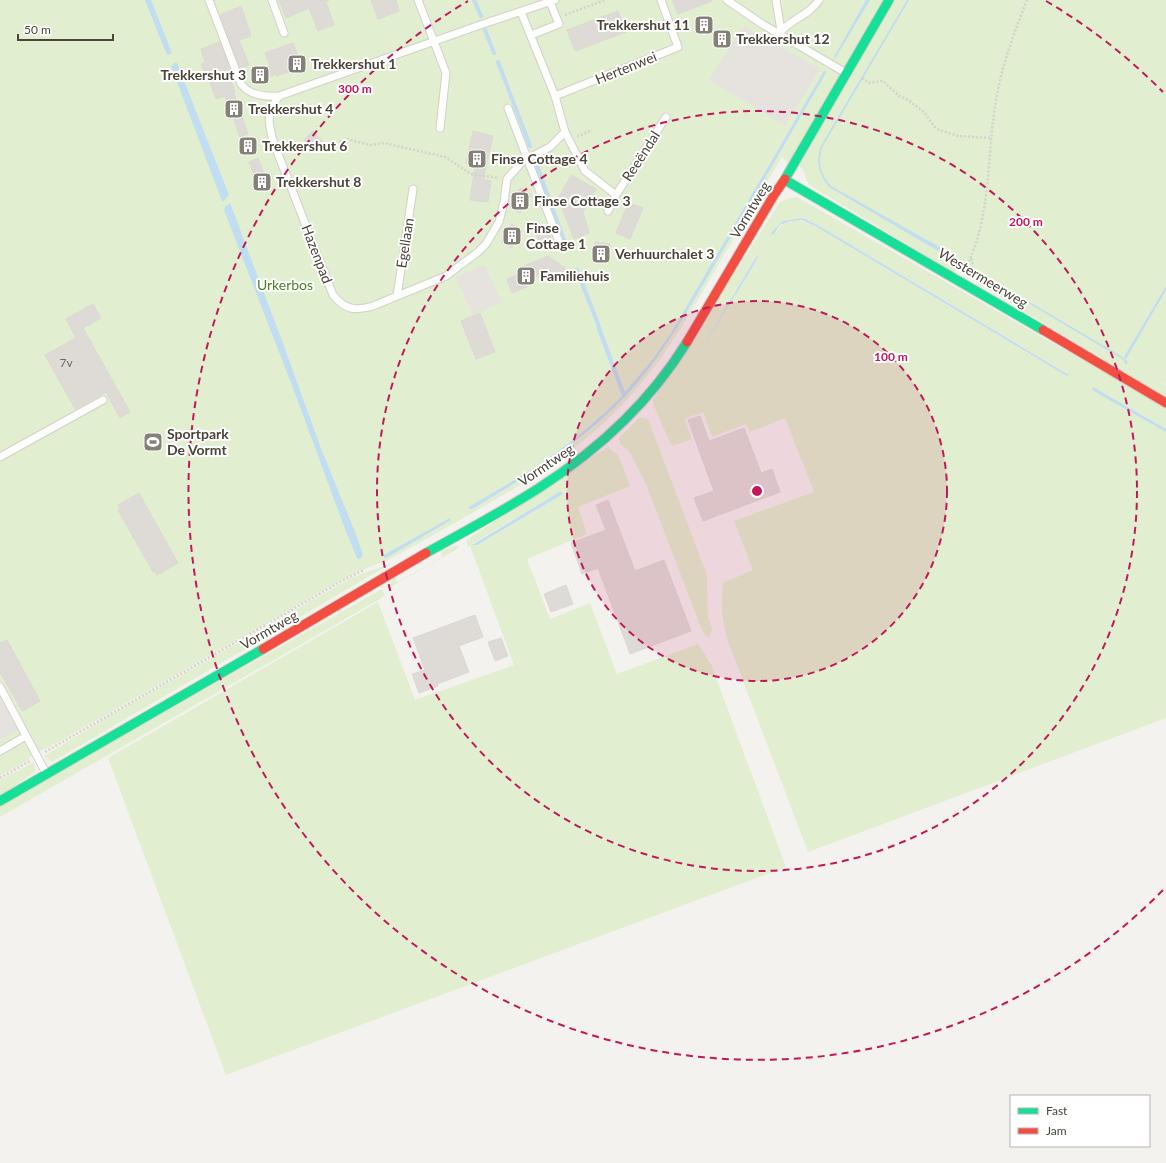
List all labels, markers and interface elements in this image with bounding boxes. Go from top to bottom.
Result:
building icon: Trekkershut 11 [693,14,715,36]
scale bar [18,16,113,42]
place label: Trekkershut 11 [596,16,690,33]
text: 50 m [24,22,51,37]
building icon: Trekkershut 12 [711,28,733,50]
place label: Trekkershut 12 [736,30,830,47]
street label: Hertenwei [593,48,659,88]
building icon: Trekkershut 1 [286,53,308,75]
place label: Trekkershut 1 [311,55,396,72]
building icon: Trekkershut 3 [249,64,271,86]
place label: Trekkershut 3 [161,66,246,83]
text: 300 m [338,81,372,96]
building icon: Trekkershut 4 [223,98,245,120]
place label: Trekkershut 4 [248,100,333,117]
street label: Reeëndal [618,127,663,184]
building icon: Trekkershut 6 [237,135,259,157]
place label: Trekkershut 6 [262,137,347,154]
building icon: Finse Cottage 4 [466,148,488,170]
place label: Finse Cottage 4 [491,150,588,167]
building icon: Trekkershut 8 [251,171,273,193]
place label: Trekkershut 8 [276,173,361,190]
street label: Vormtweg [726,178,773,241]
building icon: Finse Cottage 3 [509,190,531,212]
place label: Finse Cottage 3 [534,192,631,209]
text: 200 m [1009,214,1043,229]
street label: Egellaan [392,217,417,269]
place label: Finse Cottage 1 [526,219,586,252]
street label: Hazenpad [299,222,336,286]
building icon: Finse Cottage 1 [501,225,523,247]
building icon: Verhuurchalet 3 [590,243,612,265]
street label: Westermeerweg [935,244,1031,311]
place label: Verhuurchalet 3 [614,245,714,262]
building icon: Familiehuis [515,265,537,287]
place label: Familiehuis [540,267,609,284]
park label: Urkerbos [257,276,313,293]
text: 100 m [874,349,908,364]
house number: 7v [59,355,73,370]
place label: Sportpark De Vormt [167,425,229,458]
sports icon: Sportpark De Vormt [142,431,164,453]
street label: Vormtweg [515,440,577,489]
centre of rings [750,484,764,498]
street label: Vormtweg [237,606,300,653]
legend [1010,1095,1150,1147]
text: Fast [1046,1103,1068,1118]
text: Jam [1046,1123,1067,1138]

